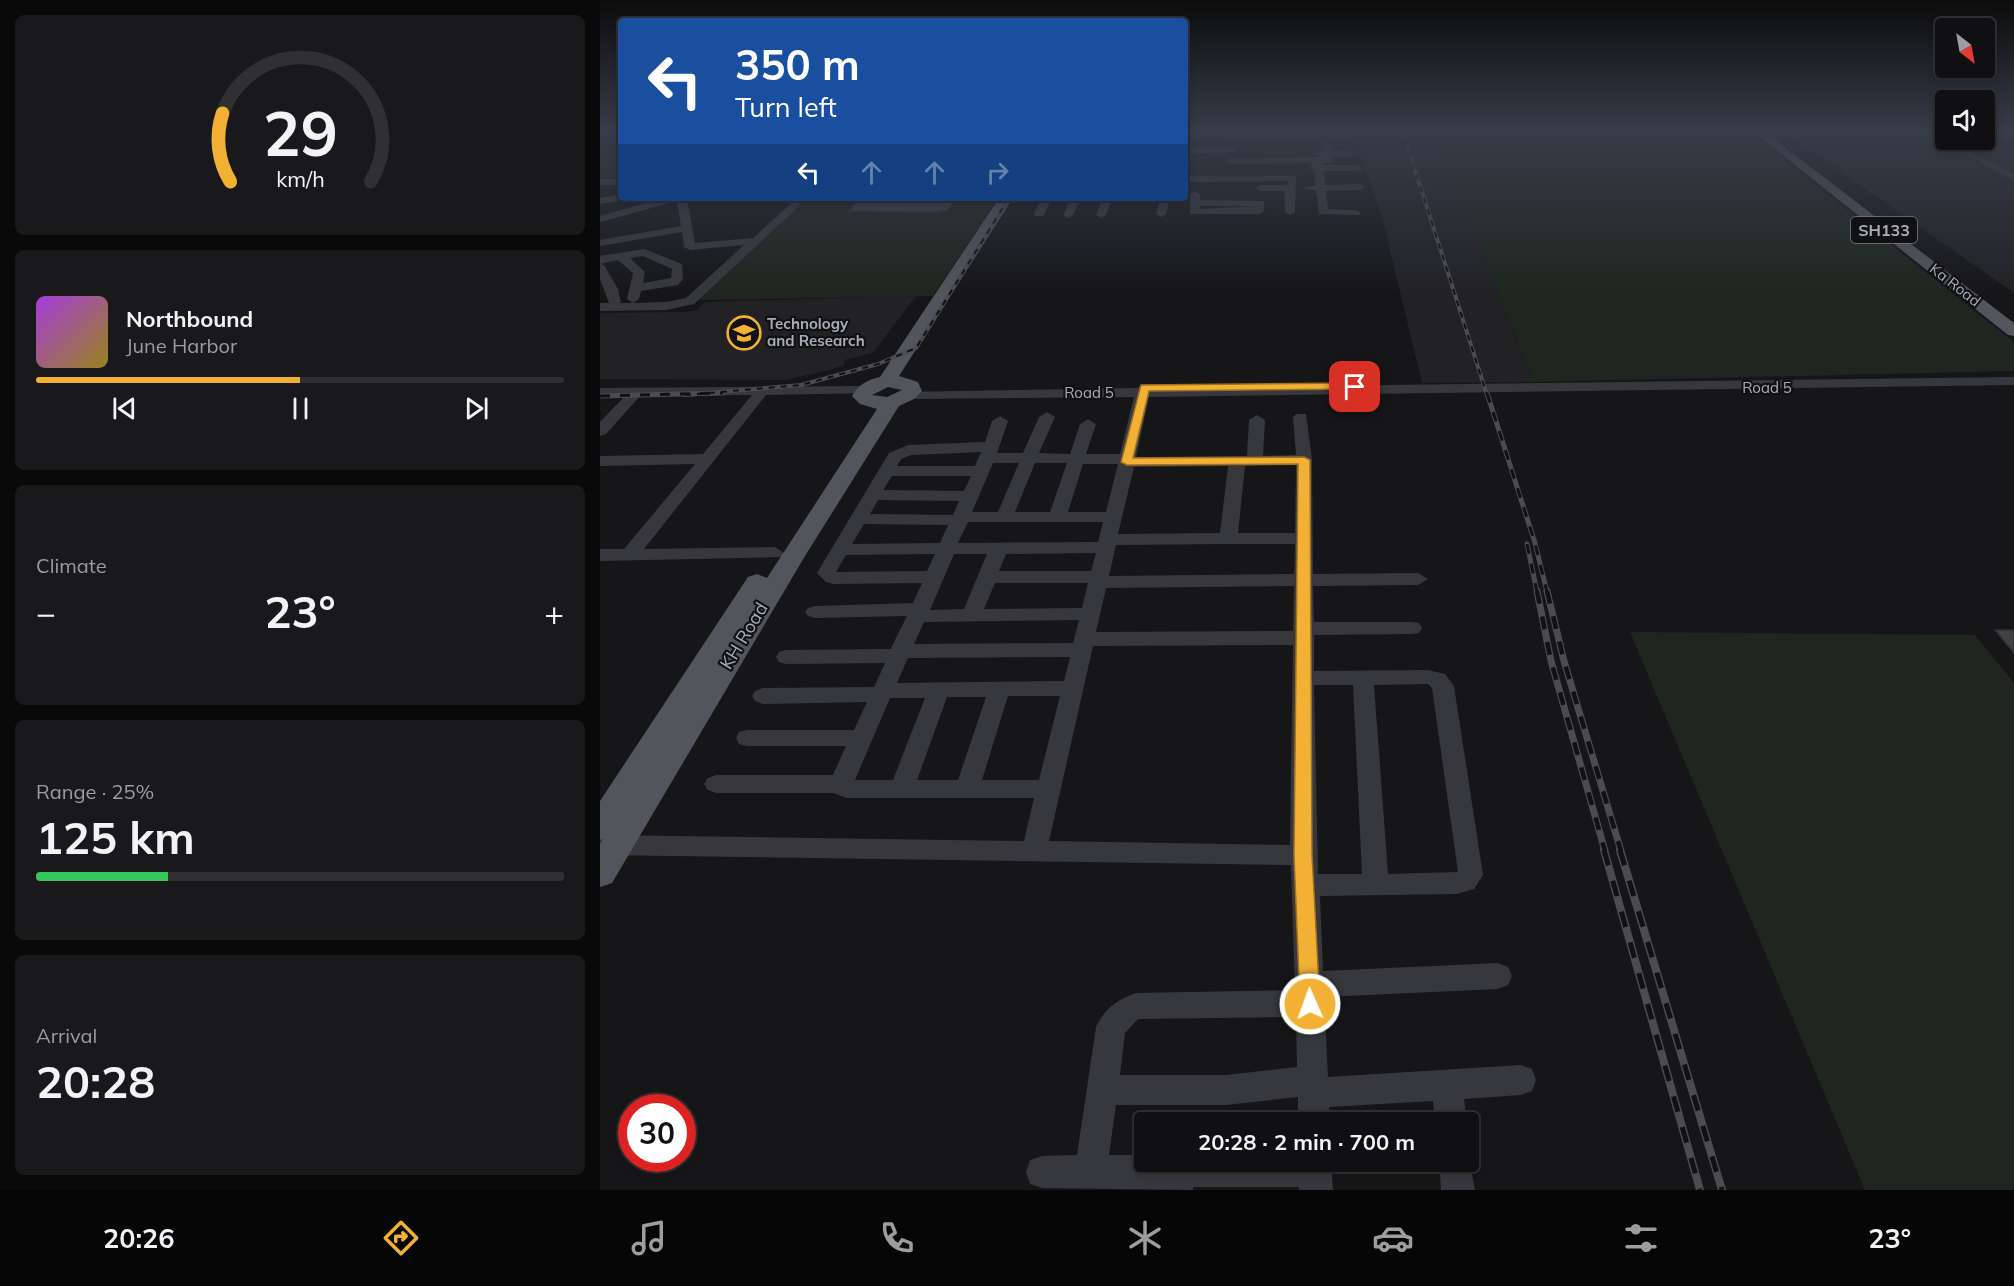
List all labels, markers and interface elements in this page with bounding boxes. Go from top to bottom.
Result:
north arrow [1935,18,1995,78]
map controls [1935,18,1995,150]
text: 350 m [735,38,860,91]
icon: left [636,42,714,120]
text: Turn left [735,90,837,124]
button: sound [1935,90,1995,150]
text: 29 [263,93,337,172]
icon: left [792,156,825,189]
icon: ahead [855,156,888,189]
icon: ahead [918,156,951,189]
icon: right [981,156,1014,189]
text: km/h [276,165,324,192]
road number: SH133 [1851,217,1917,243]
street label: Ka Road [1926,259,1984,310]
text: Northbound [126,305,253,333]
place label: Technology and Research [767,314,865,350]
school or university icon: Technology and Research [726,315,762,351]
text: June Harbor [126,333,237,358]
pin [1329,361,1380,412]
icon: arrive [1338,370,1371,403]
street label: Road 5 [1742,378,1792,397]
street label: Road 5 [1064,383,1114,402]
icon: previous [108,392,141,425]
icon: pause [284,392,317,425]
icon: next [460,392,493,425]
text: Climate [36,553,107,578]
text: 23° [264,583,336,639]
text: − [36,592,56,633]
text: + [544,592,564,633]
street label: KH Road [715,598,772,673]
text: Range · 25% [36,779,154,804]
text: 125 km [36,809,195,865]
position arrow [1278,972,1342,1036]
text: Arrival [36,1023,97,1048]
text: 20:28 [36,1053,155,1109]
speed limit sign: 30 [618,1094,696,1172]
text: 20:28 · 2 min · 700 m [1198,1128,1415,1156]
icon: directions [380,1217,422,1259]
icon: music [628,1217,670,1259]
icon: phone [876,1217,918,1259]
icon: climate [1124,1217,1166,1259]
icon: car [1372,1217,1414,1259]
icon: filters [1620,1217,1662,1259]
text: 20:26 [103,1221,174,1255]
text: 23° [1868,1221,1911,1255]

